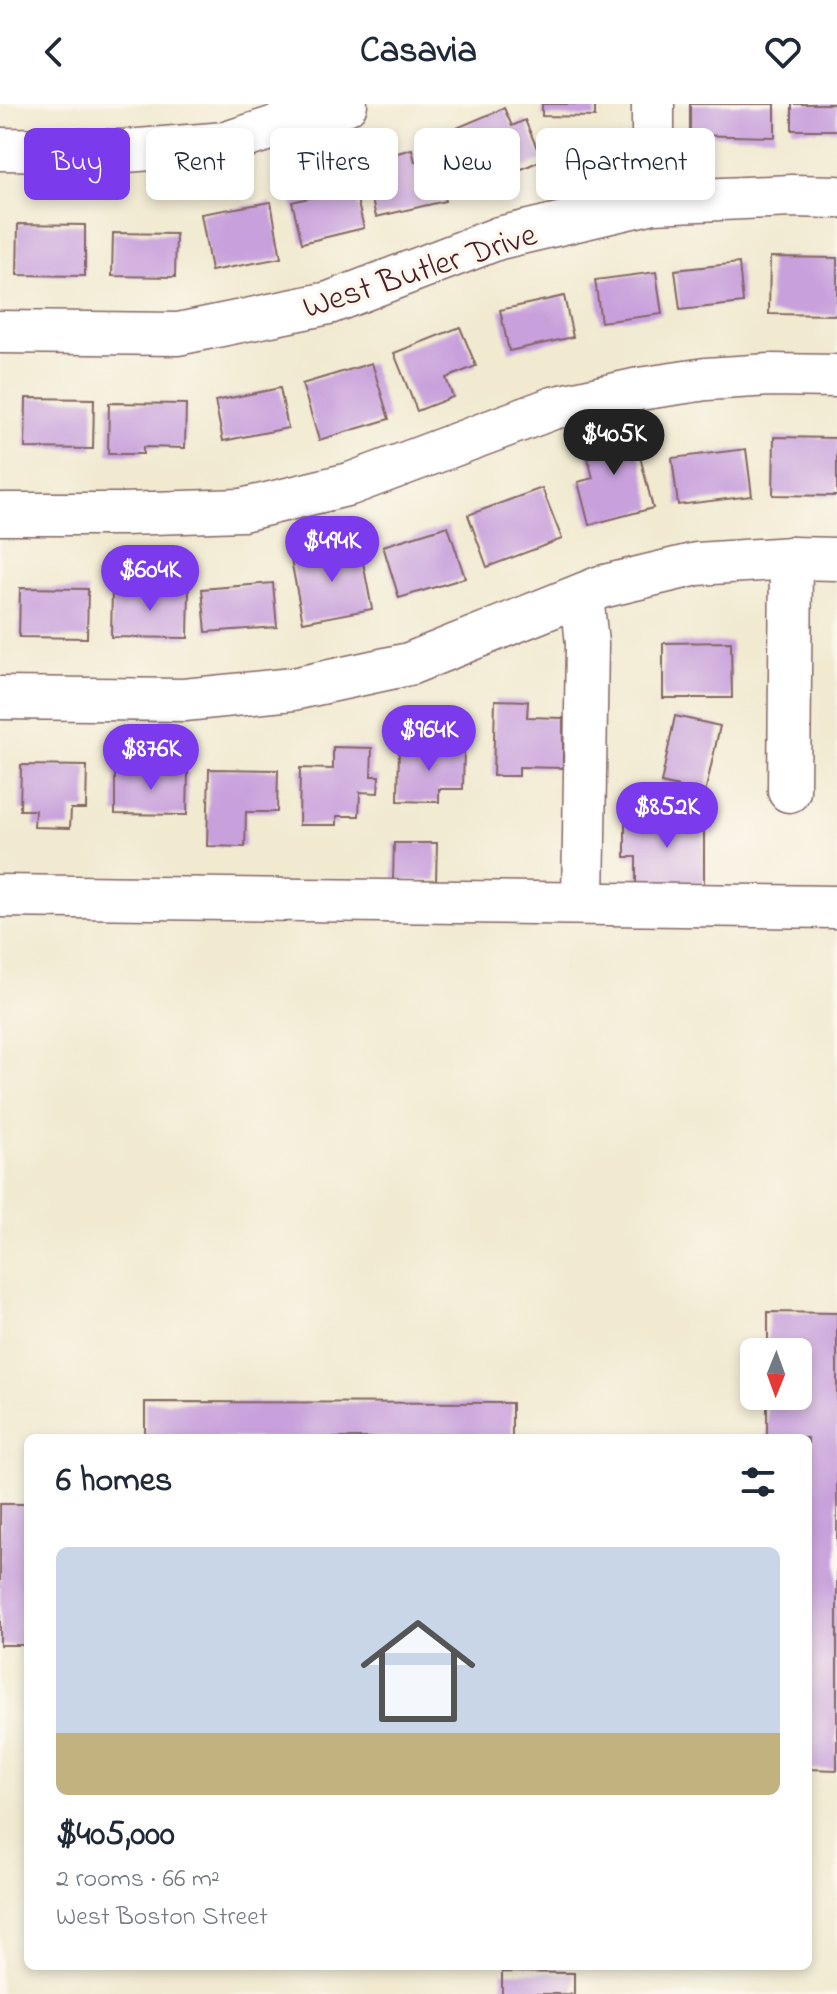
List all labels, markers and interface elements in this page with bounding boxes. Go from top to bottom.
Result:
text: Casavia [360,26,477,79]
icon: back [32,30,76,74]
icon: heart [761,30,805,74]
chip: Buy [24,128,130,200]
chip: Rent [146,128,254,200]
chip: Filters [270,128,398,200]
chip: New [414,128,520,200]
chip: Apartment [536,128,715,200]
street label: West Butler Drive [297,211,544,334]
pin: $405K [558,409,670,477]
text: $405K [581,416,647,454]
pin: $494K [276,516,388,584]
text: $494K [303,523,361,561]
pin: $604K [94,545,206,613]
text: $604K [119,552,181,590]
pin: $964K [373,705,485,773]
text: $964K [400,712,458,750]
pin: $876K [95,724,207,792]
text: $876K [121,731,181,769]
pin: $852K [611,782,723,850]
text: $852K [634,789,700,827]
north arrow [740,1338,812,1410]
map controls [740,1338,812,1410]
text: 6 homes [56,1457,172,1507]
icon: filters [736,1460,780,1504]
icon: home [346,1599,490,1743]
text: $405,000 [56,1811,175,1861]
text: 2 rooms · 66 m² [56,1861,220,1899]
text: West Boston Street [56,1899,268,1937]

